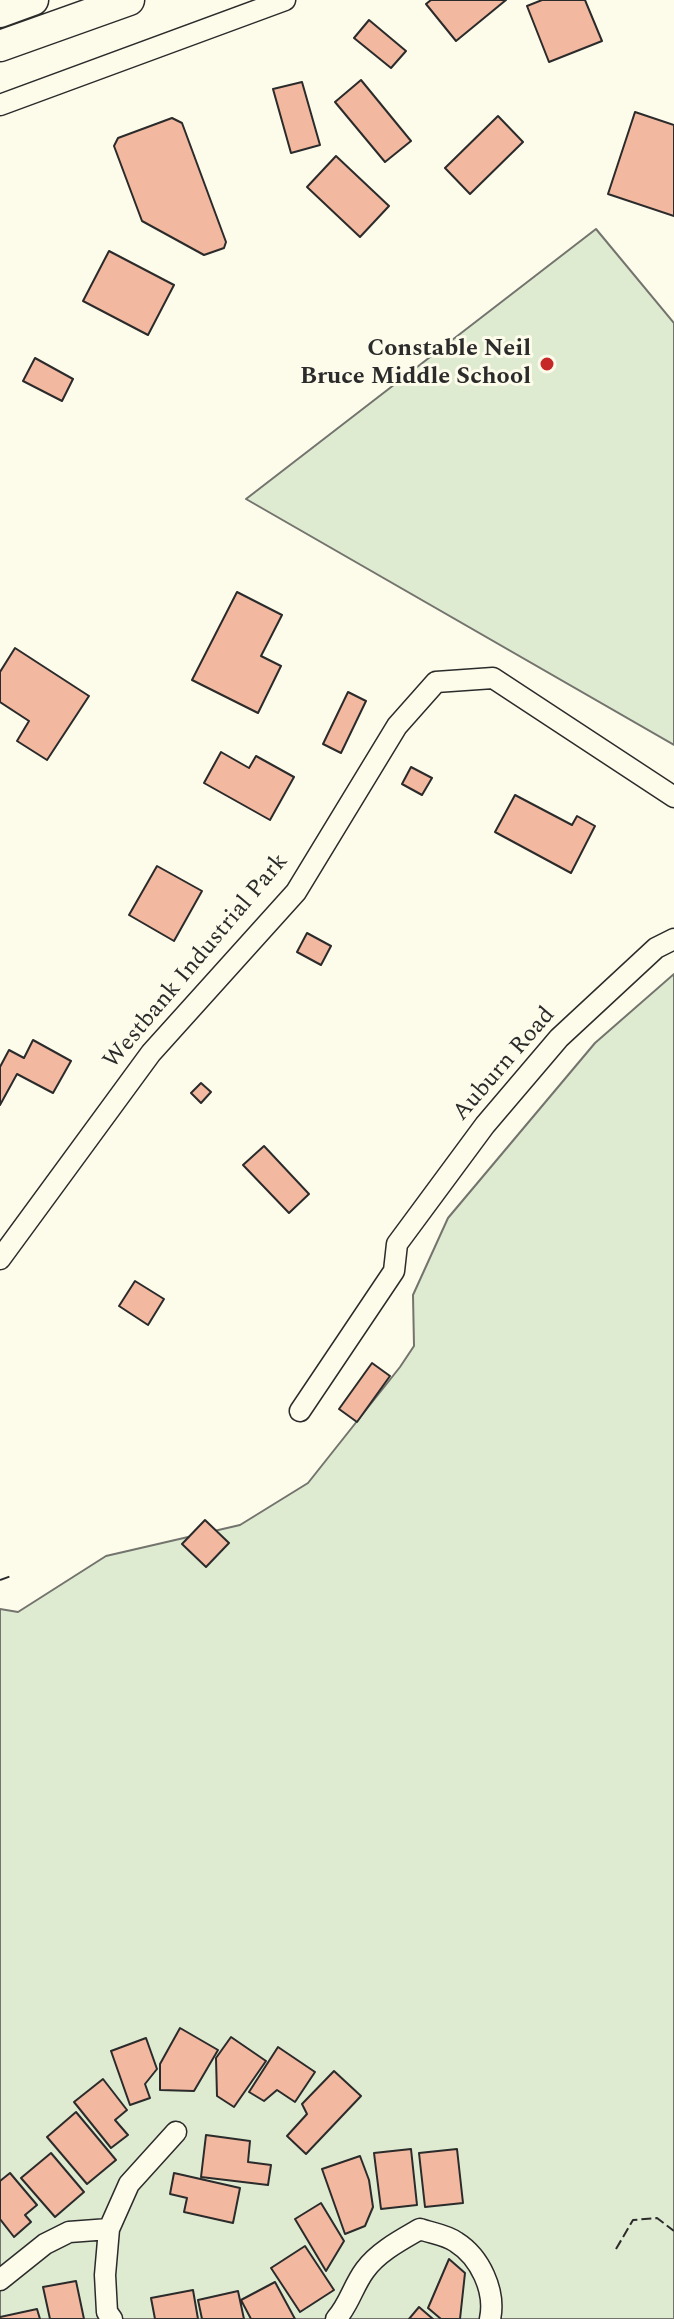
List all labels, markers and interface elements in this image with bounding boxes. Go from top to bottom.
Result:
place label: Constable Neil Bruce Middle School [300,336,531,392]
marker: Constable Neil Bruce Middle School [538,355,556,373]
street label: Westbank Industrial Park [98,848,296,1076]
street label: Auburn Road [448,1002,562,1128]

